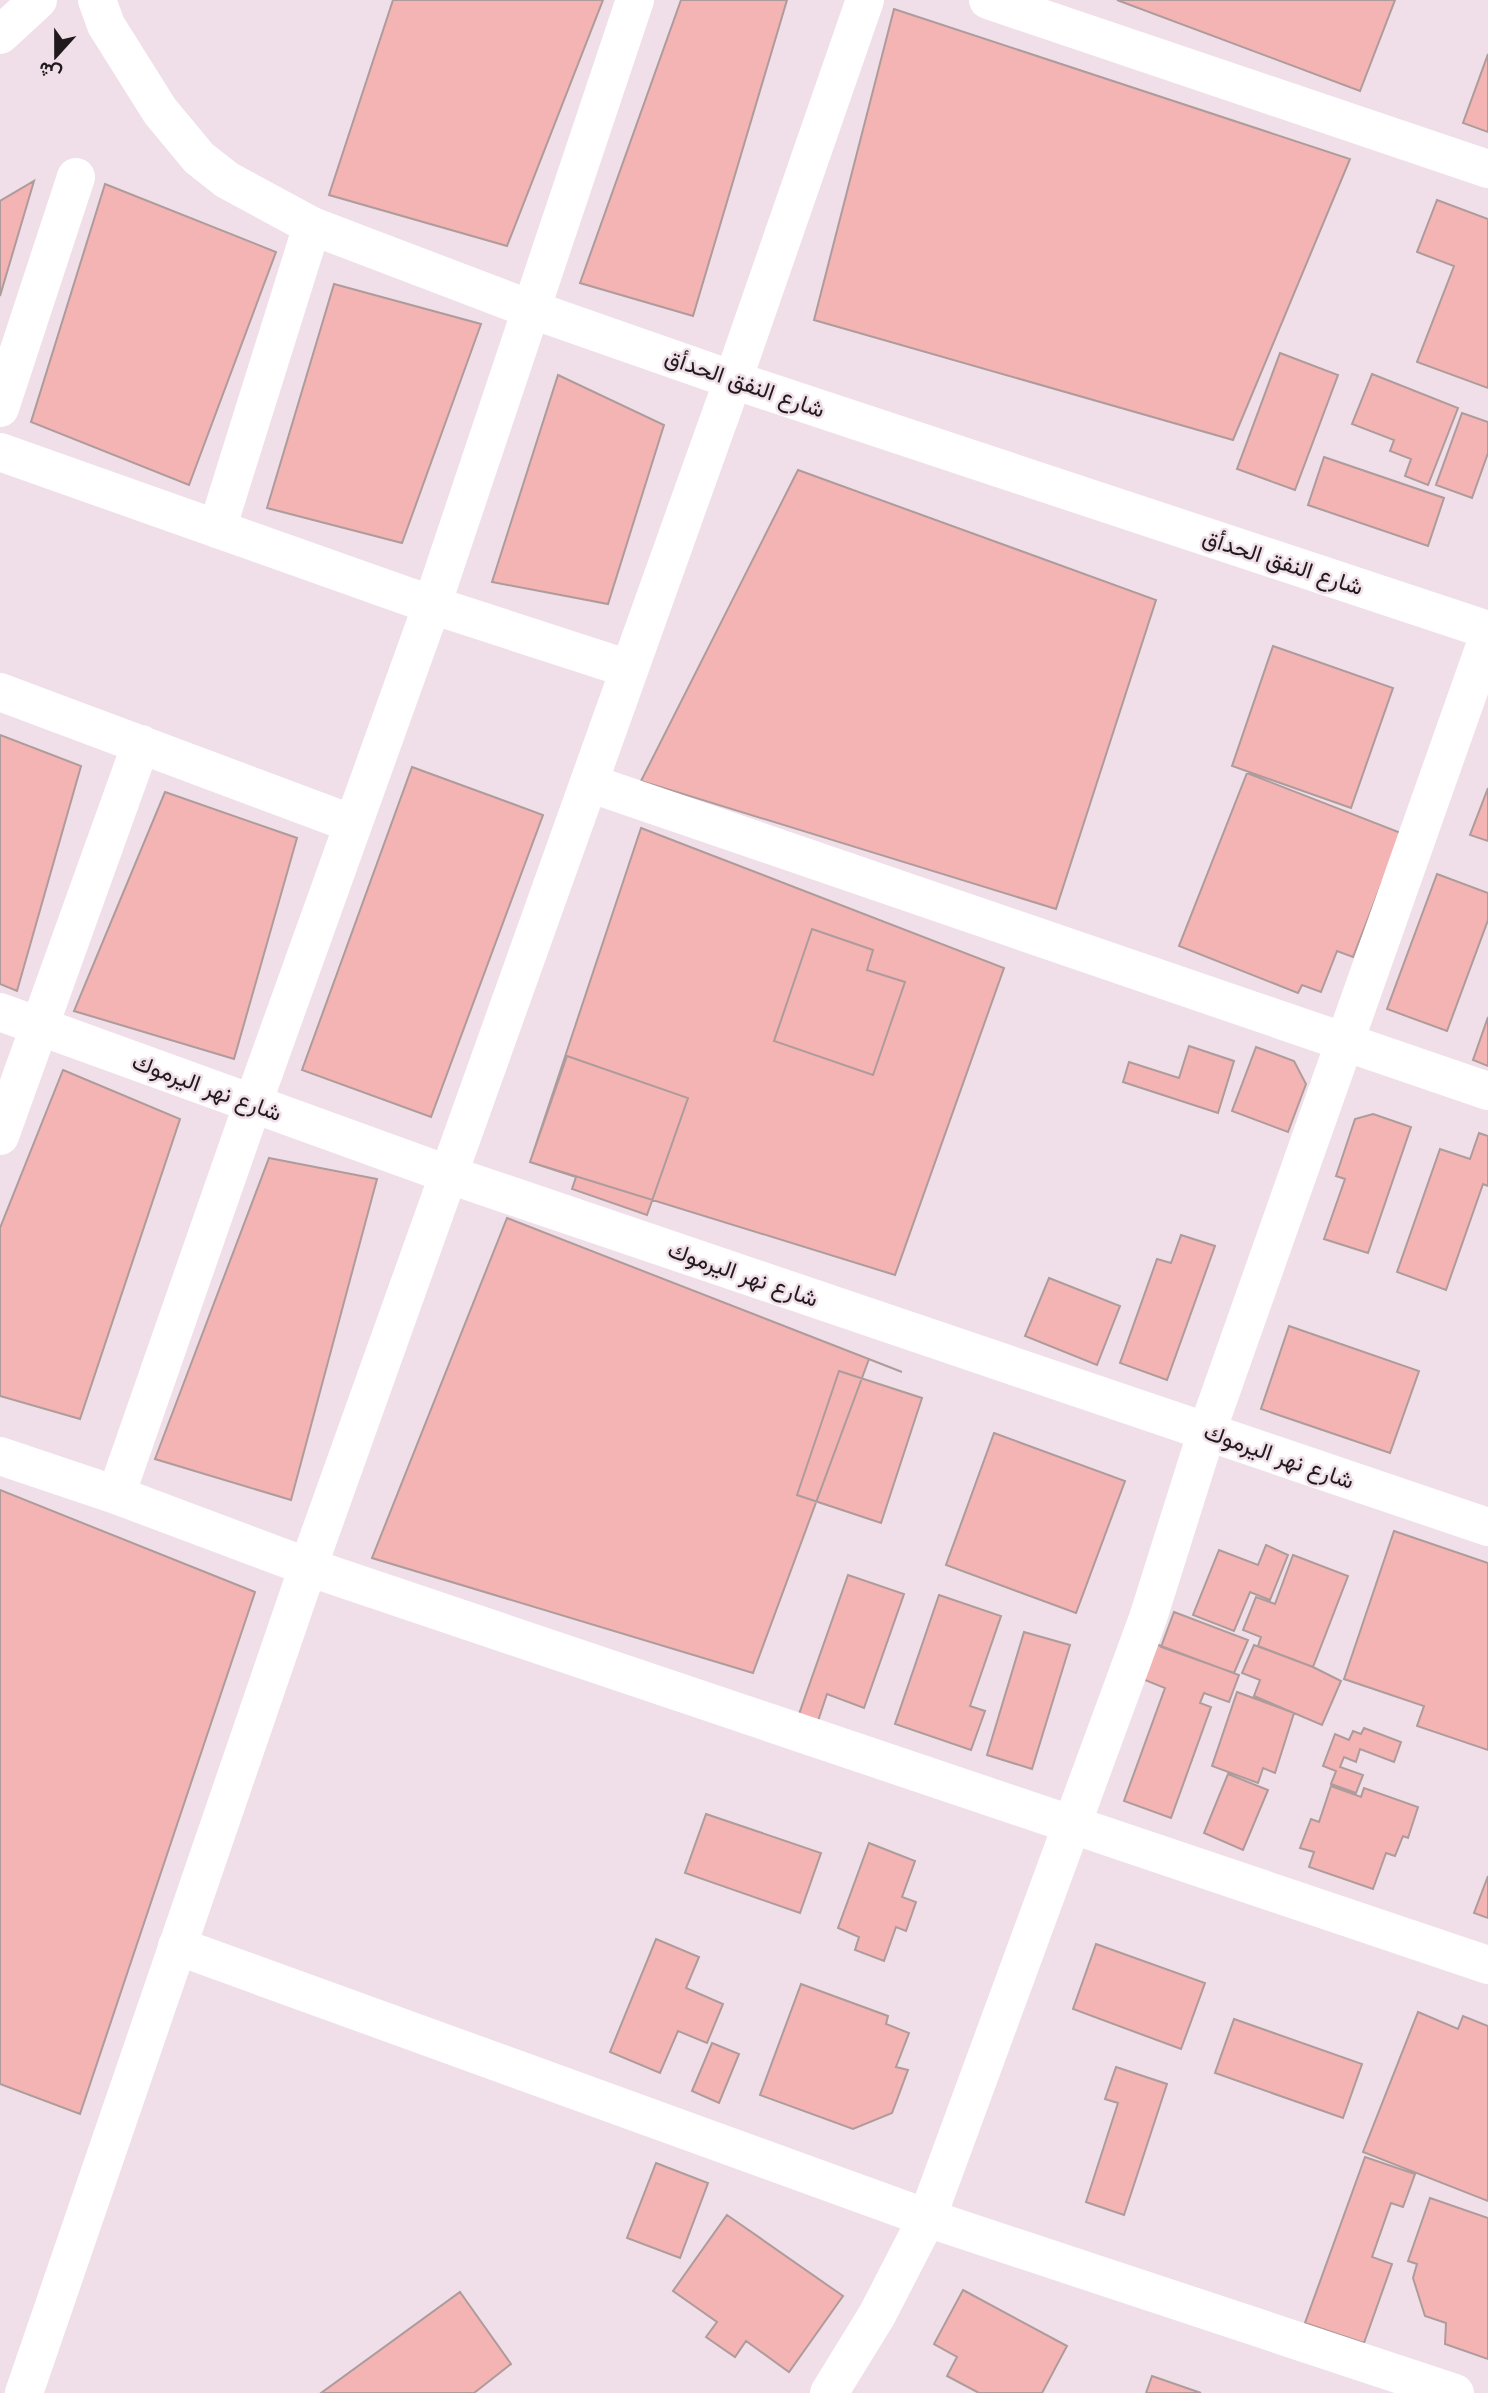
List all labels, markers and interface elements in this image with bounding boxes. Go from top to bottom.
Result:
north arrow [21,21,91,91]
text: ش [35,57,65,86]
street label: شارع النفق الحدأق [661,343,829,425]
street label: شارع النفق الحدأق [1198,523,1367,603]
street label: شارع نهر اليرموك [128,1047,286,1129]
street label: شارع نهر اليرموك [664,1235,822,1315]
street label: شارع نهر اليرموك [1200,1417,1358,1497]

